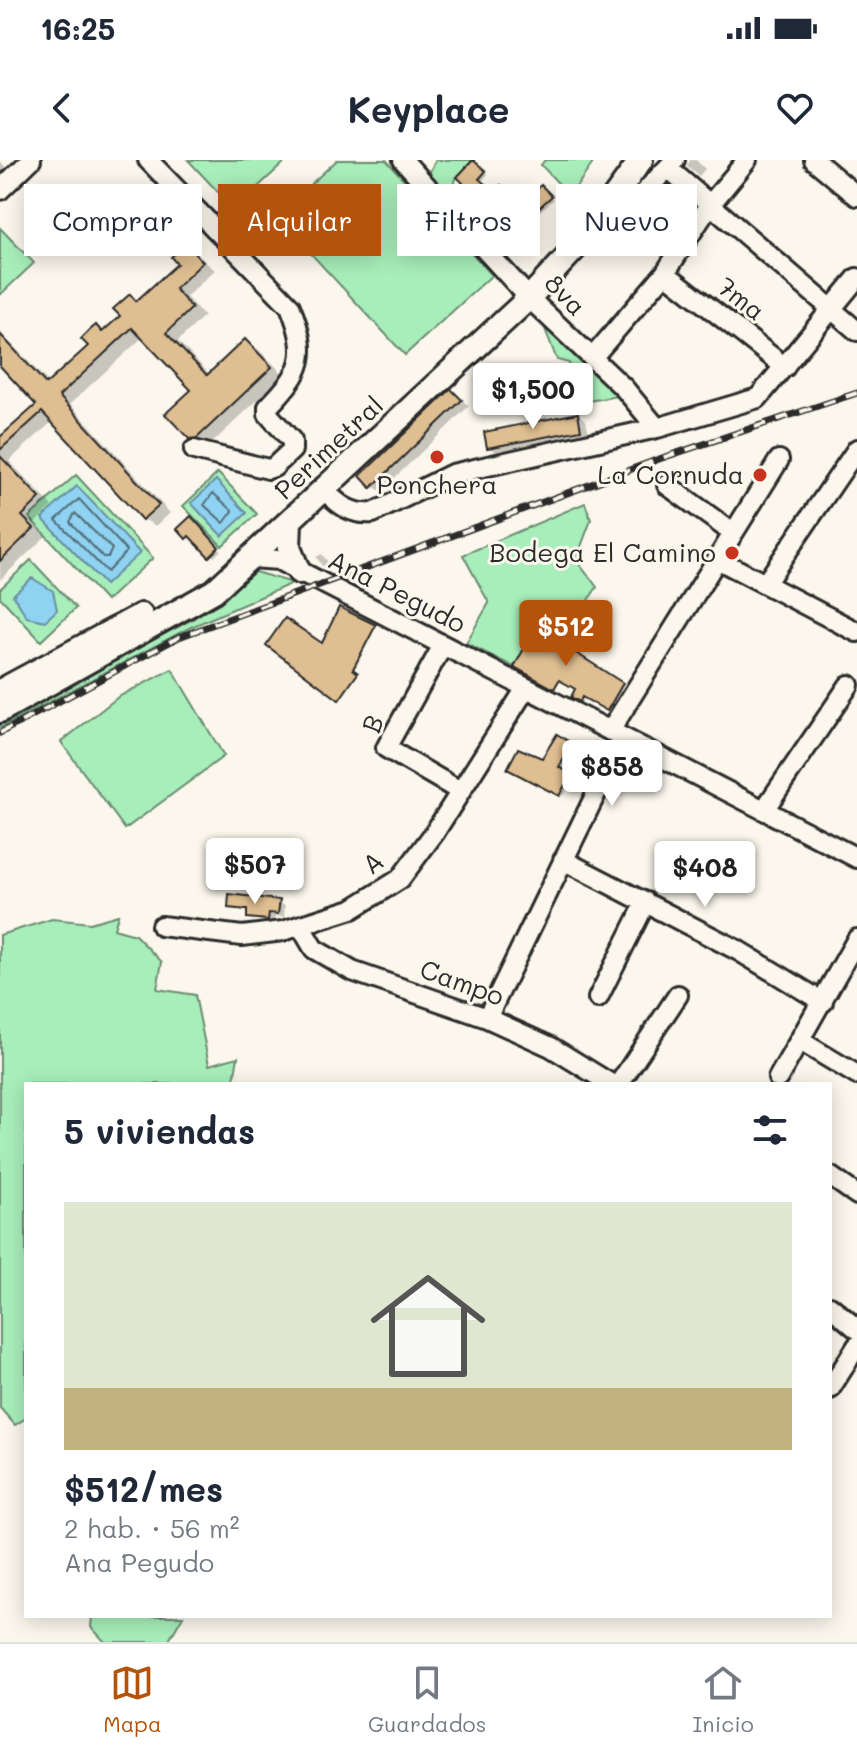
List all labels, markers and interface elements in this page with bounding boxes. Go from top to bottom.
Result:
text: 16:25 [40,8,115,48]
text: Keyplace [347,85,510,132]
icon: back [40,86,84,130]
icon: heart [773,86,817,130]
chip: Comprar [24,184,202,256]
chip: Alquilar [218,184,381,256]
chip: Filtros [397,184,540,256]
chip: Nuevo [556,184,697,256]
street label: 8va [538,266,594,323]
street label: 7ma [711,269,772,327]
pin: $1,500 [468,363,598,431]
text: $1,500 [491,372,575,406]
street label: Perimetral [267,388,390,506]
marker: Ponchera [428,448,446,466]
place label: La Cornuda [597,457,744,491]
marker: La Cornuda [751,466,769,484]
place label: Ponchera [376,467,498,501]
place label: Bodega El Camino [489,535,716,569]
street label: Ana Pegudo [323,542,472,640]
marker: Bodega El Camino [723,544,741,562]
pin: $512 [519,600,613,668]
text: $512 [537,609,595,643]
street label: B [353,710,391,737]
pin: $858 [565,740,659,808]
text: $858 [580,749,644,783]
pin: $507 [208,838,302,906]
pin: $408 [658,841,752,909]
street label: A [355,843,390,881]
text: $507 [224,847,286,881]
text: $408 [672,850,738,884]
street label: Campo [416,951,509,1013]
text: 5 viviendas [64,1108,255,1153]
icon: filters [748,1108,792,1152]
icon: home [356,1254,500,1398]
text: $512/mes [64,1466,223,1511]
text: 2 hab. · 56 m² [64,1511,240,1545]
text: Ana Pegudo [64,1545,214,1579]
tab: Mapa [103,1661,162,1738]
tab: Guardados [368,1661,486,1738]
tab: Inicio [693,1661,754,1738]

